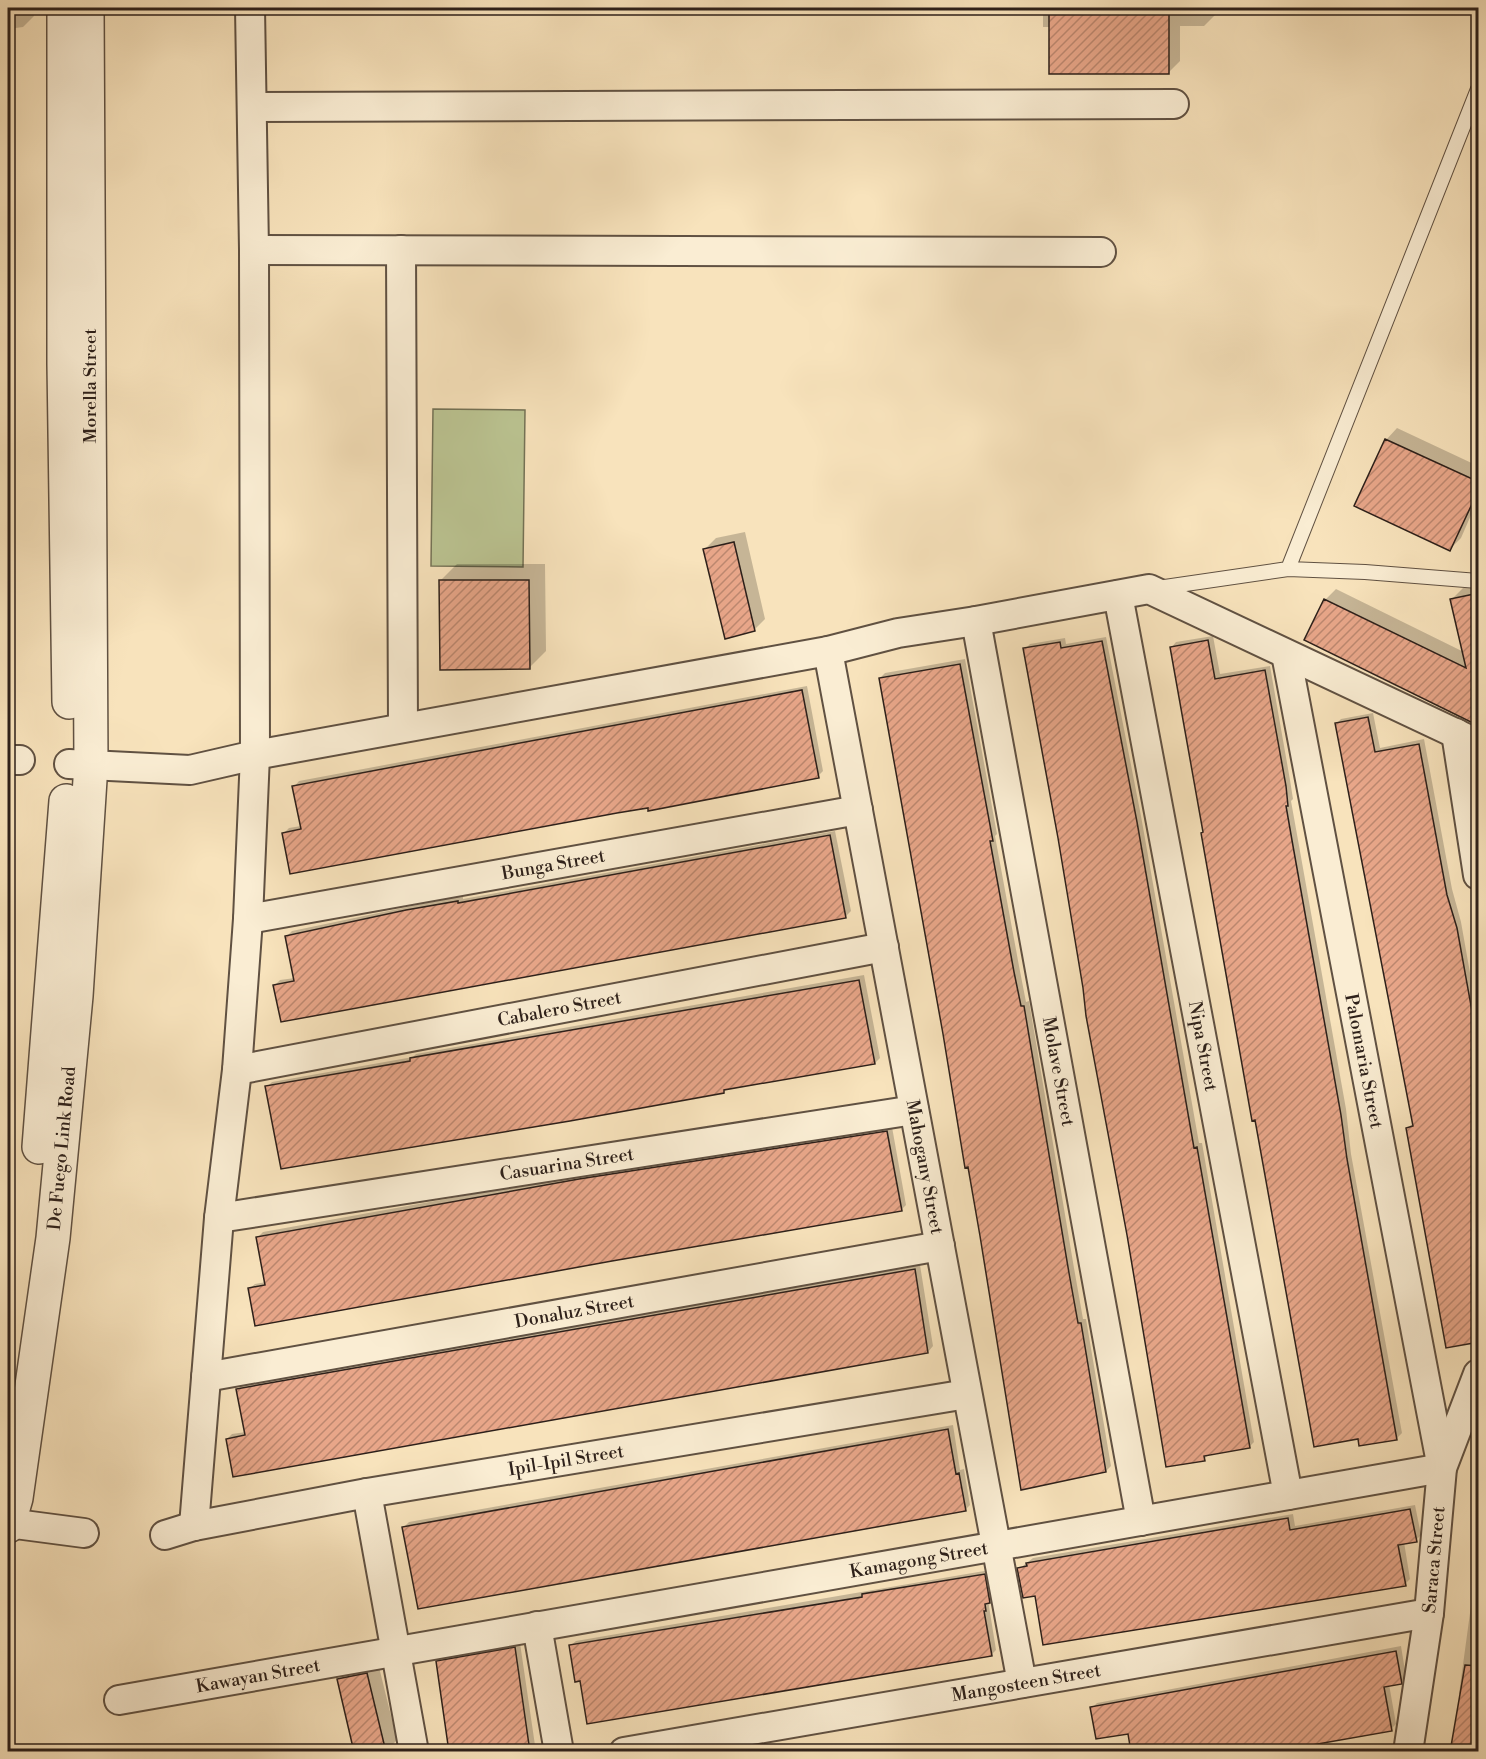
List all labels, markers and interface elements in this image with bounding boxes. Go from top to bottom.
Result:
street label: Morella Street [79,328,102,444]
street label: Bunga Street [499,844,607,886]
street label: Cabalero Street [495,986,624,1032]
street label: Palomaria Street [1339,992,1388,1131]
street label: Nipa Street [1183,999,1223,1094]
street label: Molave Street [1037,1015,1080,1129]
street label: De Fuego Link Road [43,1064,81,1231]
street label: Mahogany Street [901,1098,949,1237]
street label: Casuarina Street [498,1143,636,1186]
street label: Donaluz Street [513,1290,636,1334]
street label: Ipil-Ipil Street [506,1440,626,1482]
street label: Saraca Street [1418,1505,1451,1614]
street label: Kamagong Street [848,1537,990,1584]
street label: Kawayan Street [194,1654,322,1698]
street label: Mangosteen Street [950,1659,1103,1707]

